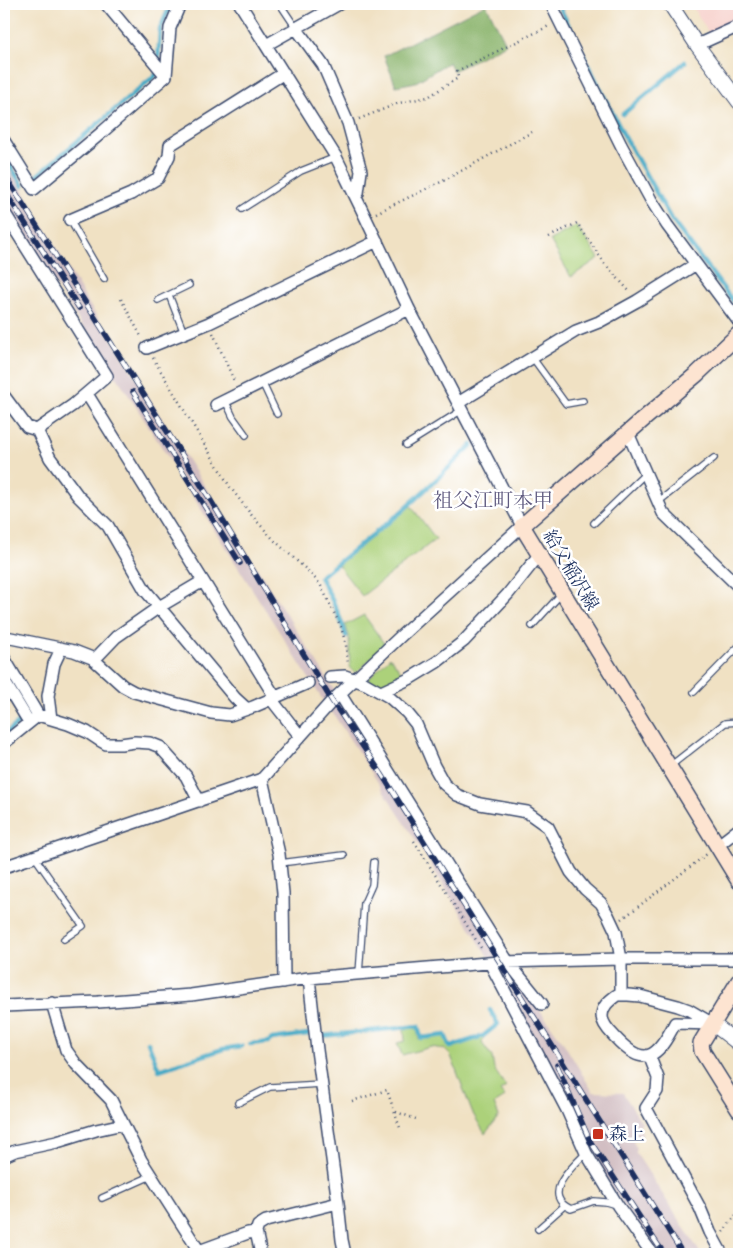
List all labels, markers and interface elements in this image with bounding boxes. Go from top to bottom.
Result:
district label: 祖父江町本甲 [433,489,553,514]
street label: 給父稲沢線 [537,526,603,615]
place label: 森上 [609,1124,645,1147]
marker: 森上 [591,1127,605,1141]

